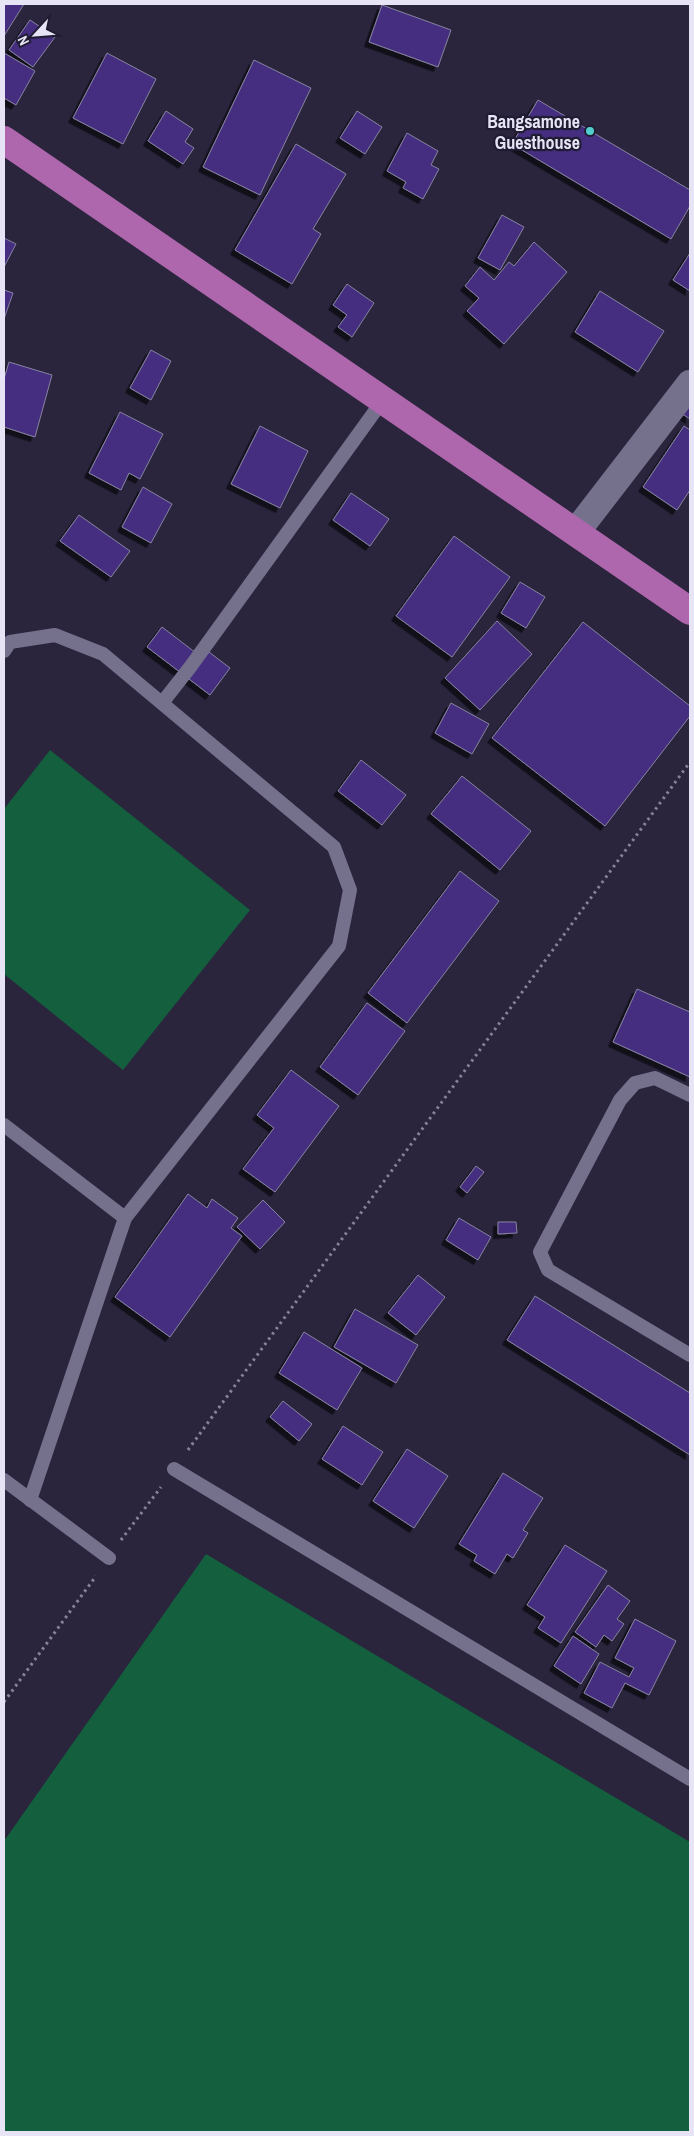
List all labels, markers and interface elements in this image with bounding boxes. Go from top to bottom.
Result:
north arrow [10,10,60,60]
text: N [13,33,33,48]
place label: Bangsamone Guesthouse [487,109,580,155]
marker: Bangsamone Guesthouse [584,125,596,137]

